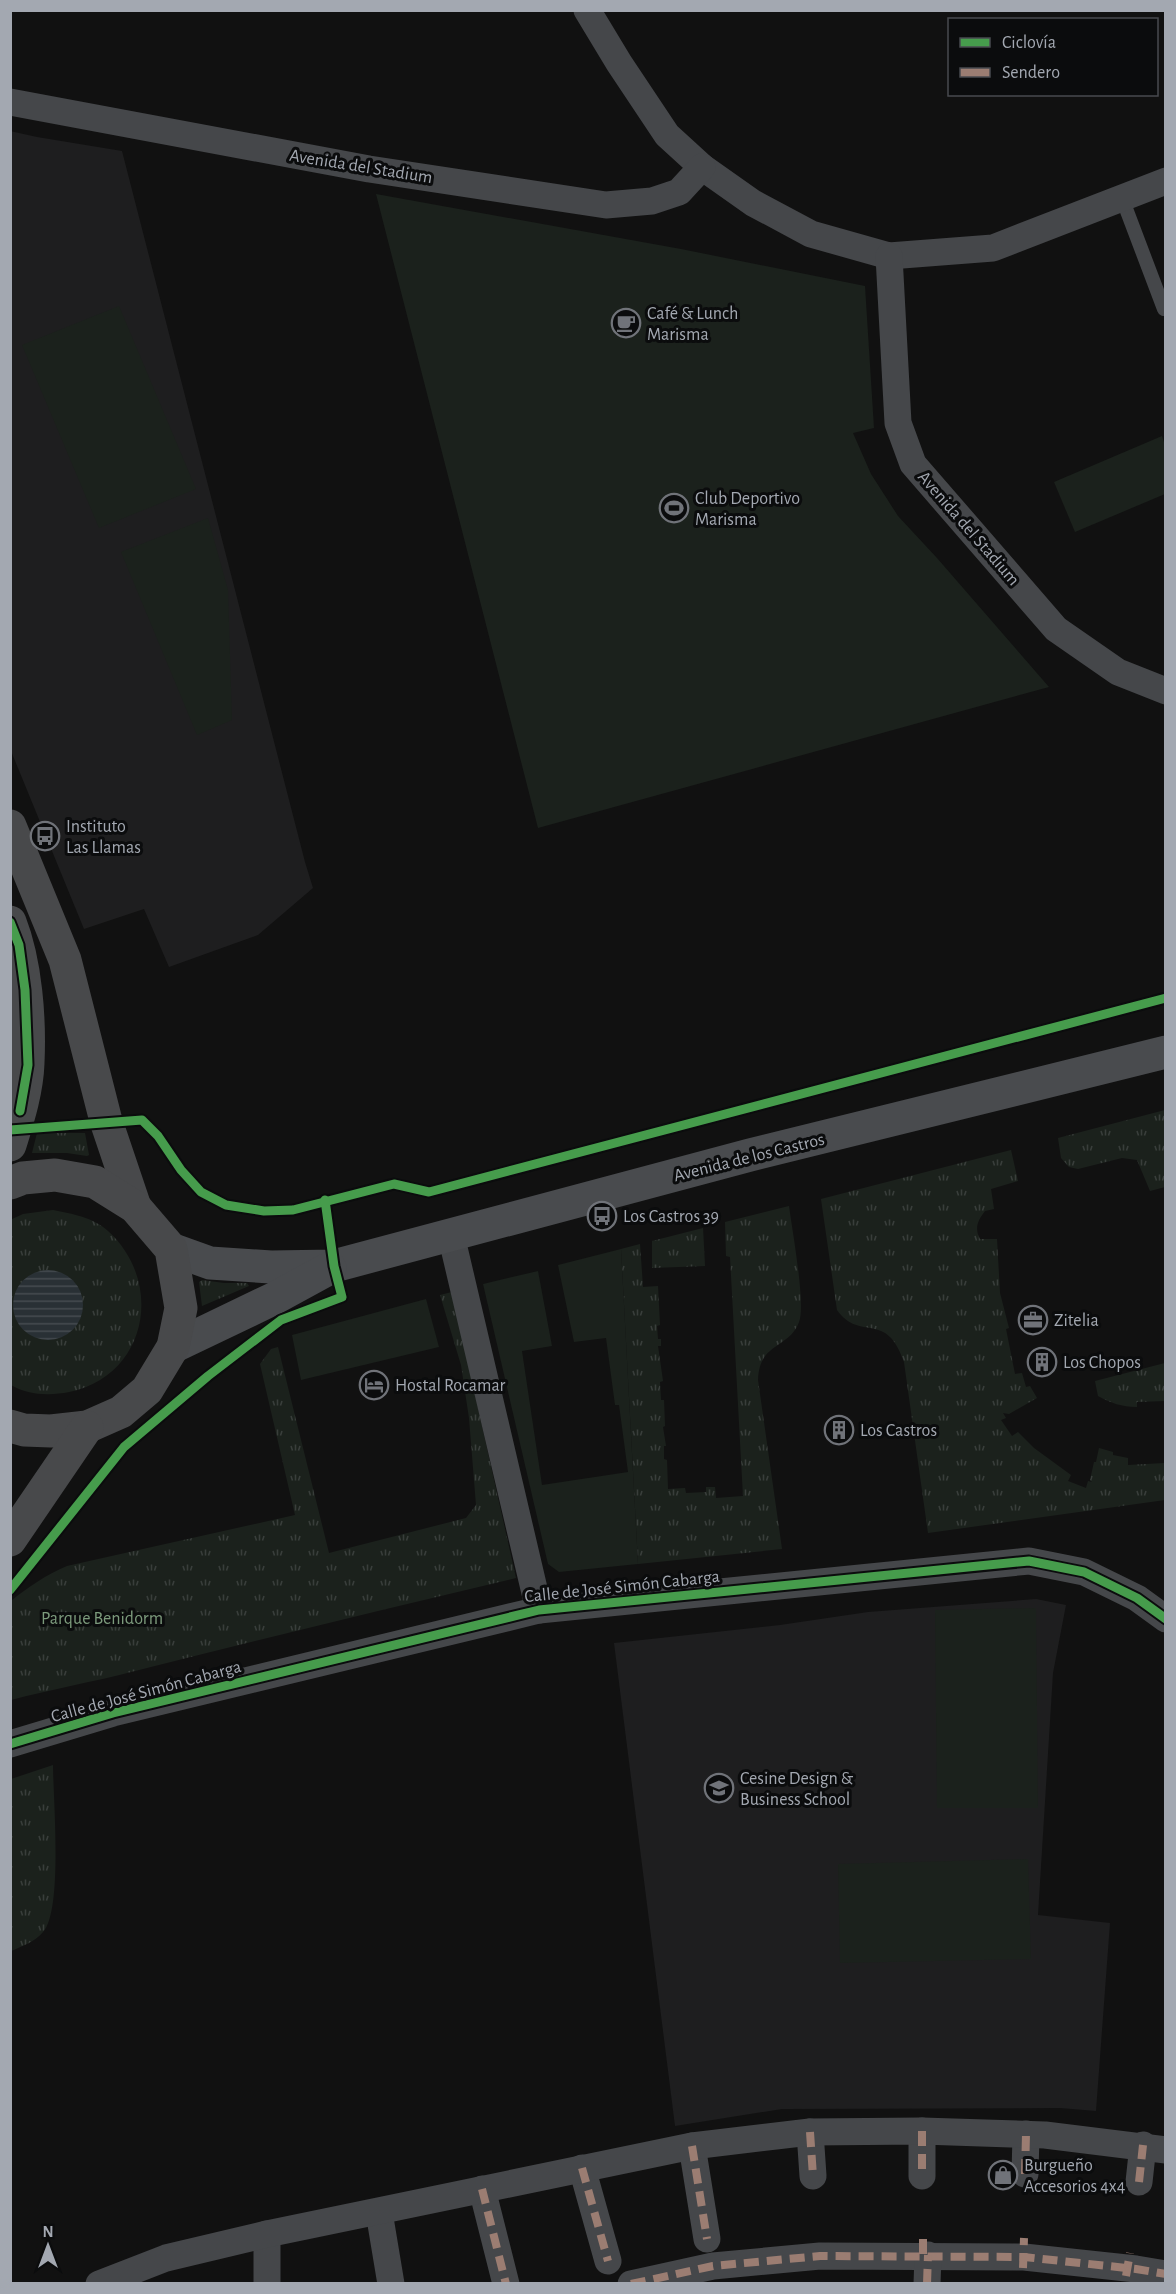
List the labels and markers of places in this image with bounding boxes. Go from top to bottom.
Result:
place label: Café & Lunch Marisma [647,305,738,344]
cafe icon: Café & Lunch Marisma [610,307,642,339]
place label: Club Deportivo Marisma [695,490,800,529]
sports icon: Club Deportivo Marisma [658,492,690,524]
place label: Instituto Las Llamas [66,818,141,857]
bus stop icon: Instituto Las Llamas [29,820,61,852]
bus stop icon: Los Castros 39 [586,1200,618,1232]
place label: Los Castros 39 [623,1208,719,1226]
office icon: Zitelia [1017,1304,1049,1336]
place label: Zitelia [1054,1312,1099,1330]
building icon: Los Chopos [1026,1346,1058,1378]
place label: Los Chopos [1063,1354,1141,1372]
hotel icon: Hostal Rocamar [358,1369,390,1401]
place label: Hostal Rocamar [395,1377,506,1395]
building icon: Los Castros [823,1414,855,1446]
place label: Los Castros [860,1422,937,1440]
place label: Cesine Design & Business School [740,1770,854,1809]
school or university icon: Cesine Design & Business School [703,1772,735,1804]
place label: Burgueño Accesorios 4x4 [1024,2157,1126,2196]
shop icon: Burgueño Accesorios 4x4 [987,2159,1019,2191]

